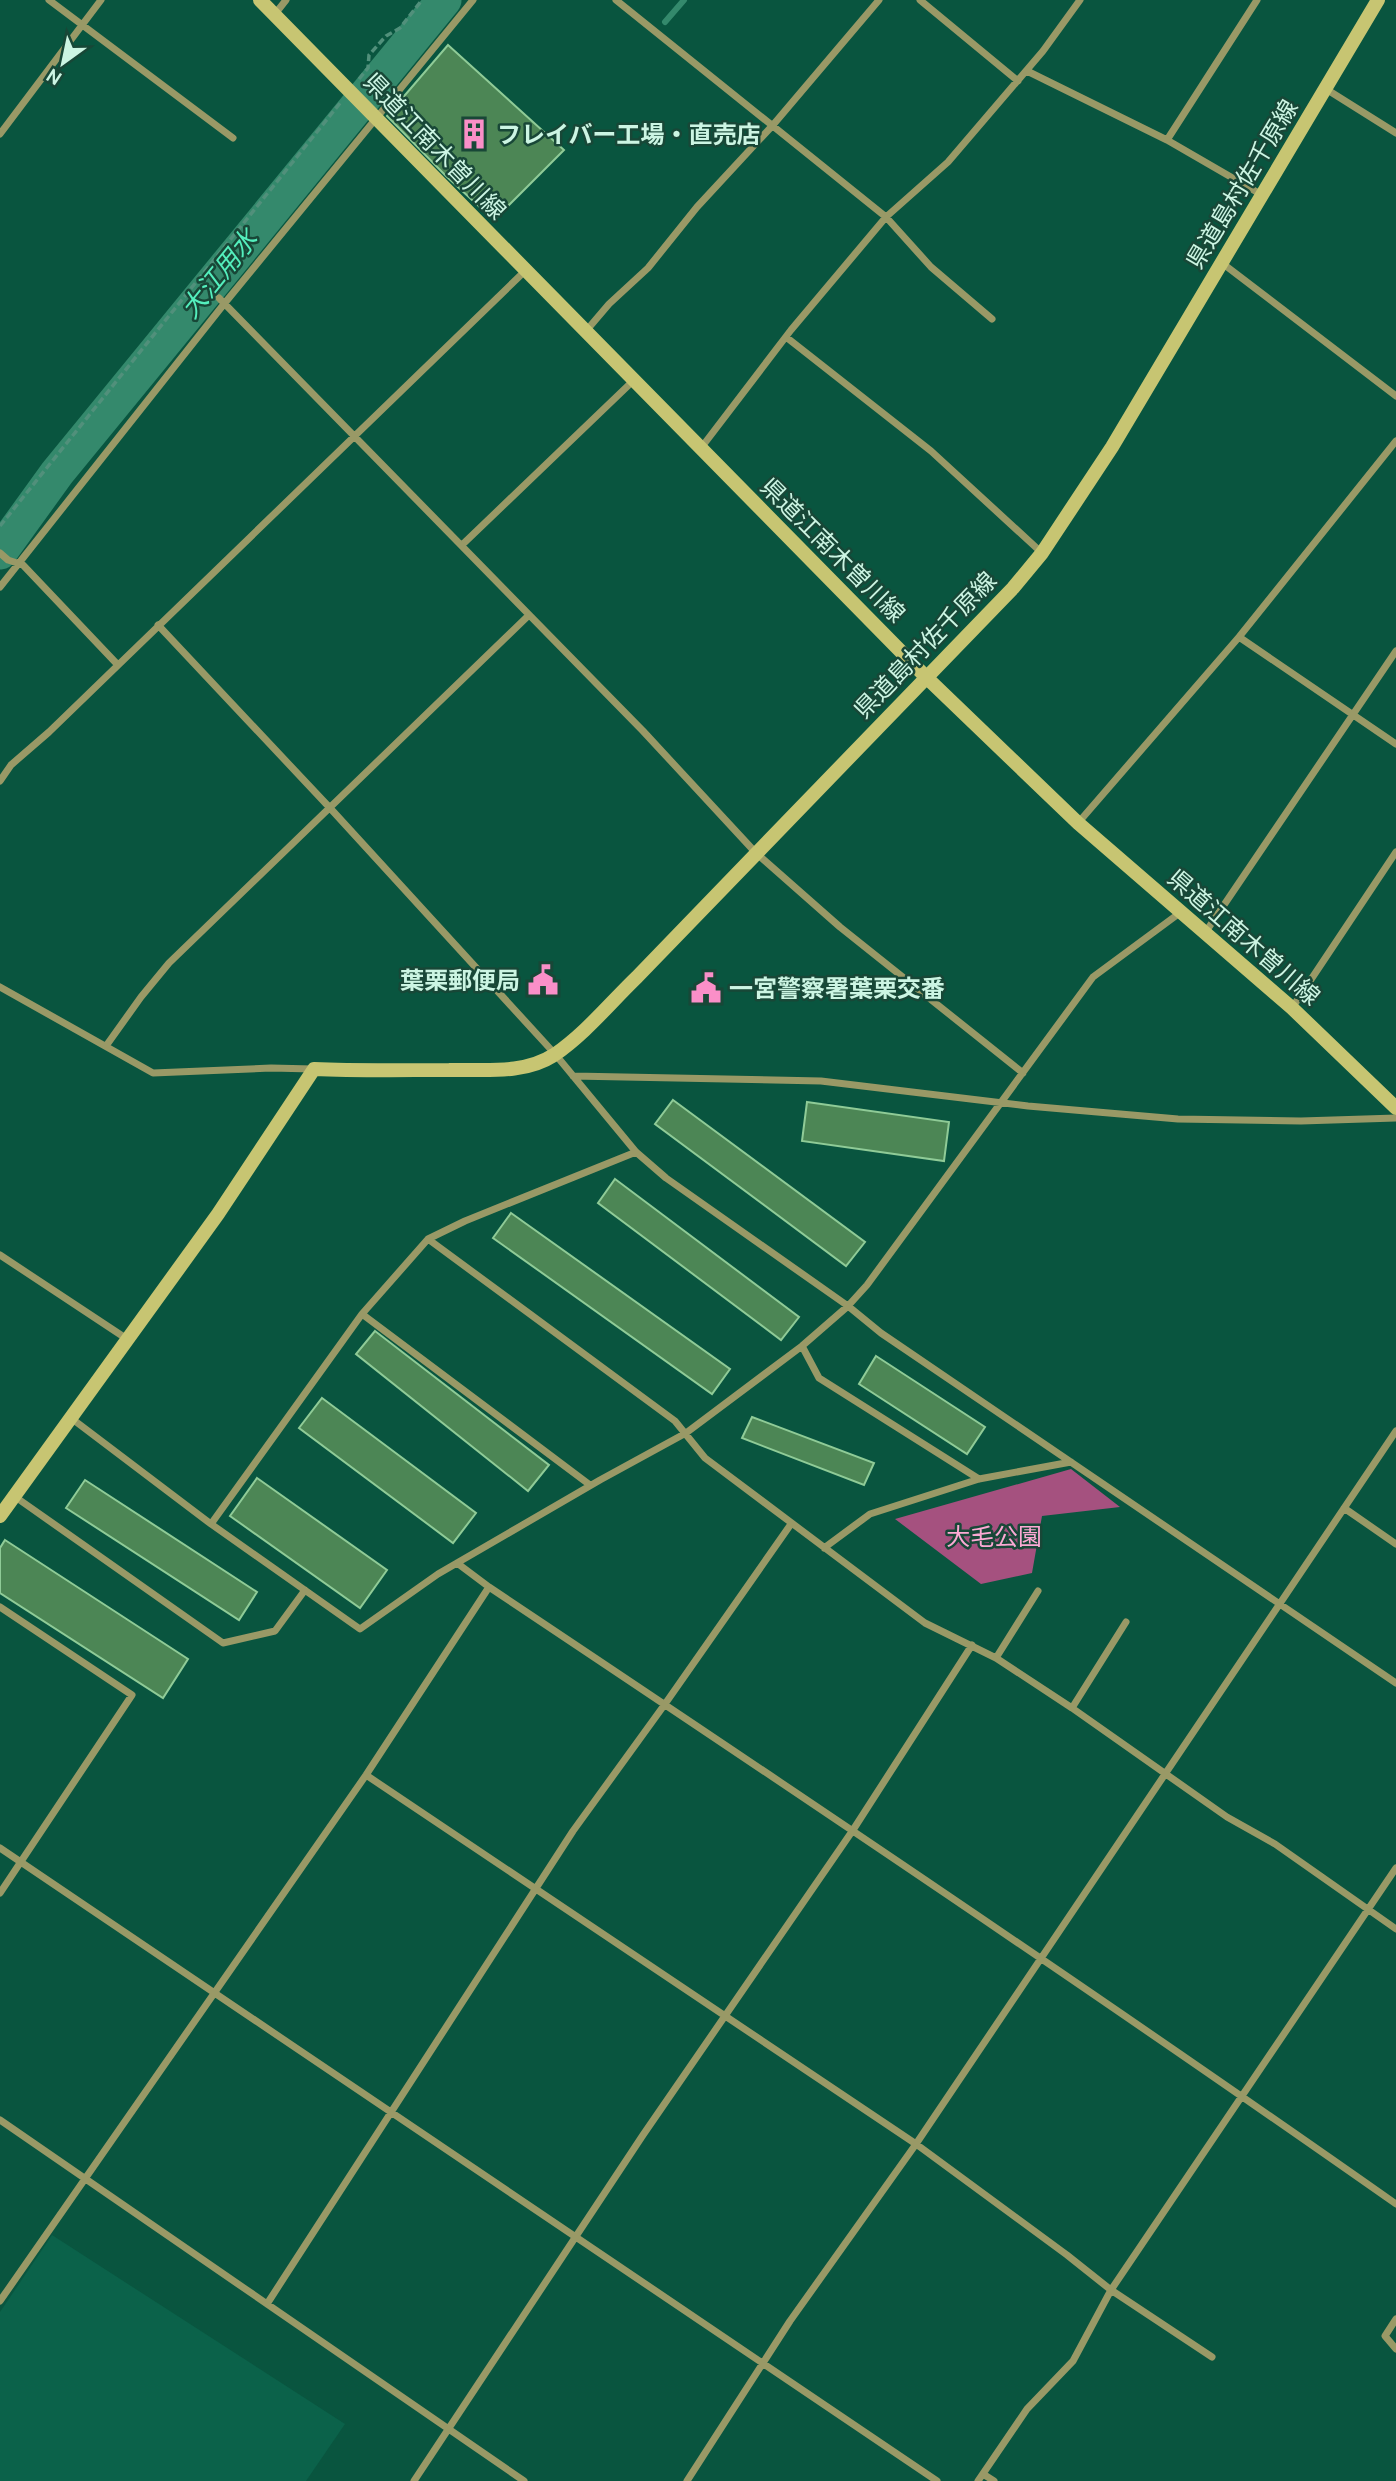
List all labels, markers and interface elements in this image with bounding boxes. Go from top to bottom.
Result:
north arrow [28,28,98,98]
text: N [42,64,66,90]
street label: 県道江南木曽川線 [358,67,512,225]
street label: 県道島村佐千原線 [1180,94,1304,274]
building icon: フレイバー工場・直売店 [457,117,491,151]
place label: フレイバー工場・直売店 [497,120,761,149]
water label: 大江用水 [174,221,266,324]
street label: 県道江南木曽川線 [755,472,911,628]
street label: 県道島村佐千原線 [848,566,1002,724]
street label: 県道江南木曽川線 [1162,863,1326,1011]
public building icon: 葉栗郵便局 [526,963,560,997]
place label: 葉栗郵便局 [400,966,520,995]
public building icon: 一宮警察署葉栗交番 [689,971,723,1005]
place label: 一宮警察署葉栗交番 [729,974,945,1003]
park label: 大毛公園 [946,1522,1042,1551]

